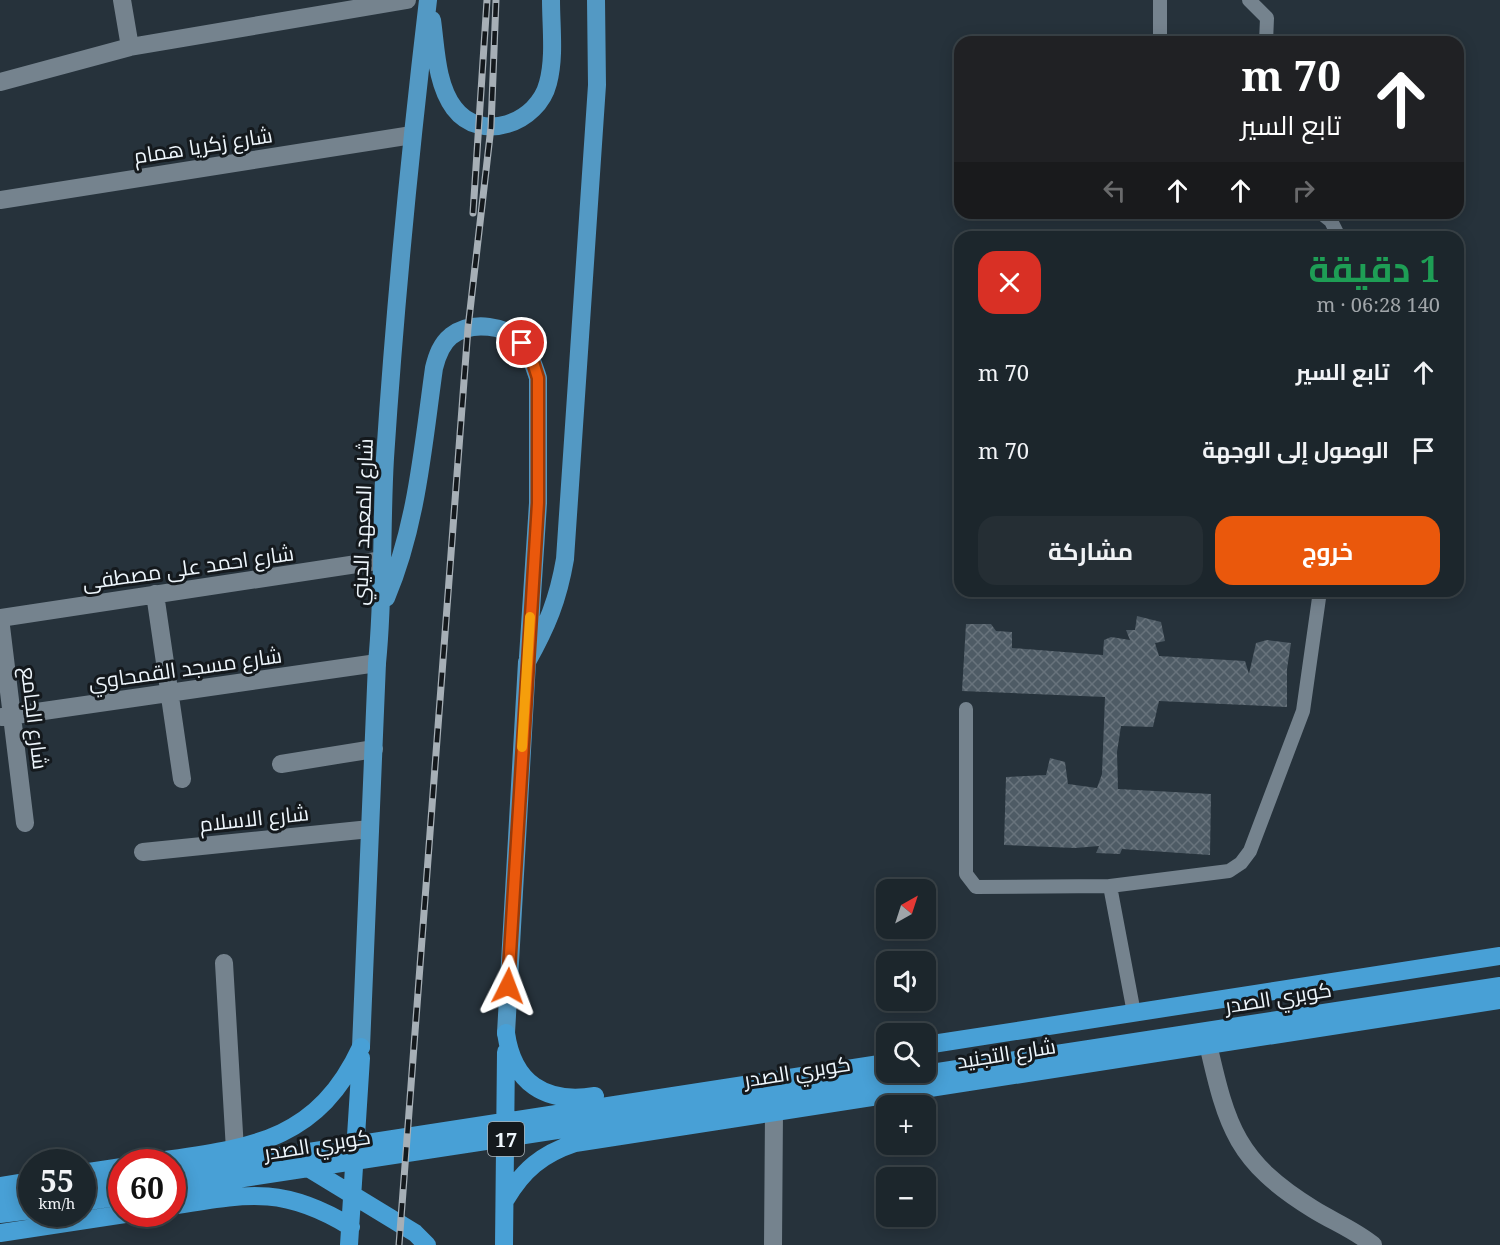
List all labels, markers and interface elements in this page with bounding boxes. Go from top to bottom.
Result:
text: 70 m [1241,46,1341,103]
icon: ahead [1362,60,1440,138]
text: تابع السير [1241,106,1341,143]
street label: شارع زكريا همام [132,120,275,171]
icon: left [1098,174,1131,207]
icon: ahead [1161,174,1194,207]
icon: ahead [1224,174,1257,207]
icon: right [1287,174,1320,207]
text: 1 دقيقة [1309,244,1440,293]
button: close [978,251,1041,314]
text: 140 m · 06:28 [1317,291,1440,318]
pin [496,317,547,368]
icon: arrive [505,326,538,359]
text: تابع السير [1296,356,1389,386]
icon: ahead [1407,356,1440,389]
text: 70 m [978,357,1029,387]
text: الوصول إلى الوجهة [1202,434,1389,464]
icon: arrive [1407,434,1440,467]
text: 70 m [978,435,1029,465]
street label: شارع المعهد الديني [345,438,382,606]
button: مشاركة [978,516,1203,585]
button: خروج [1215,516,1440,585]
street label: شارع احمد على مصطفى [80,538,296,597]
street label: شارع مسجد القمحاوي [86,641,284,698]
street label: شارع الجامع [14,665,55,771]
street label: شارع الاسلام [198,798,310,839]
north arrow [876,879,936,939]
map controls [876,879,936,1227]
button: sound [876,951,936,1011]
position arrow [476,954,540,1018]
street label: كوبري الصدر [1222,975,1334,1022]
button: search [876,1023,936,1083]
street label: شارع التجنيد [954,1031,1058,1076]
street label: كوبري الصدر [741,1049,853,1096]
button: + [876,1095,936,1155]
street label: كوبري الصدر [261,1122,373,1169]
road number: 17 [488,1122,524,1156]
speed limit sign: 60 [108,1149,186,1227]
text: 55 [40,1160,74,1201]
button: − [876,1167,936,1227]
text: km/h [39,1193,75,1213]

